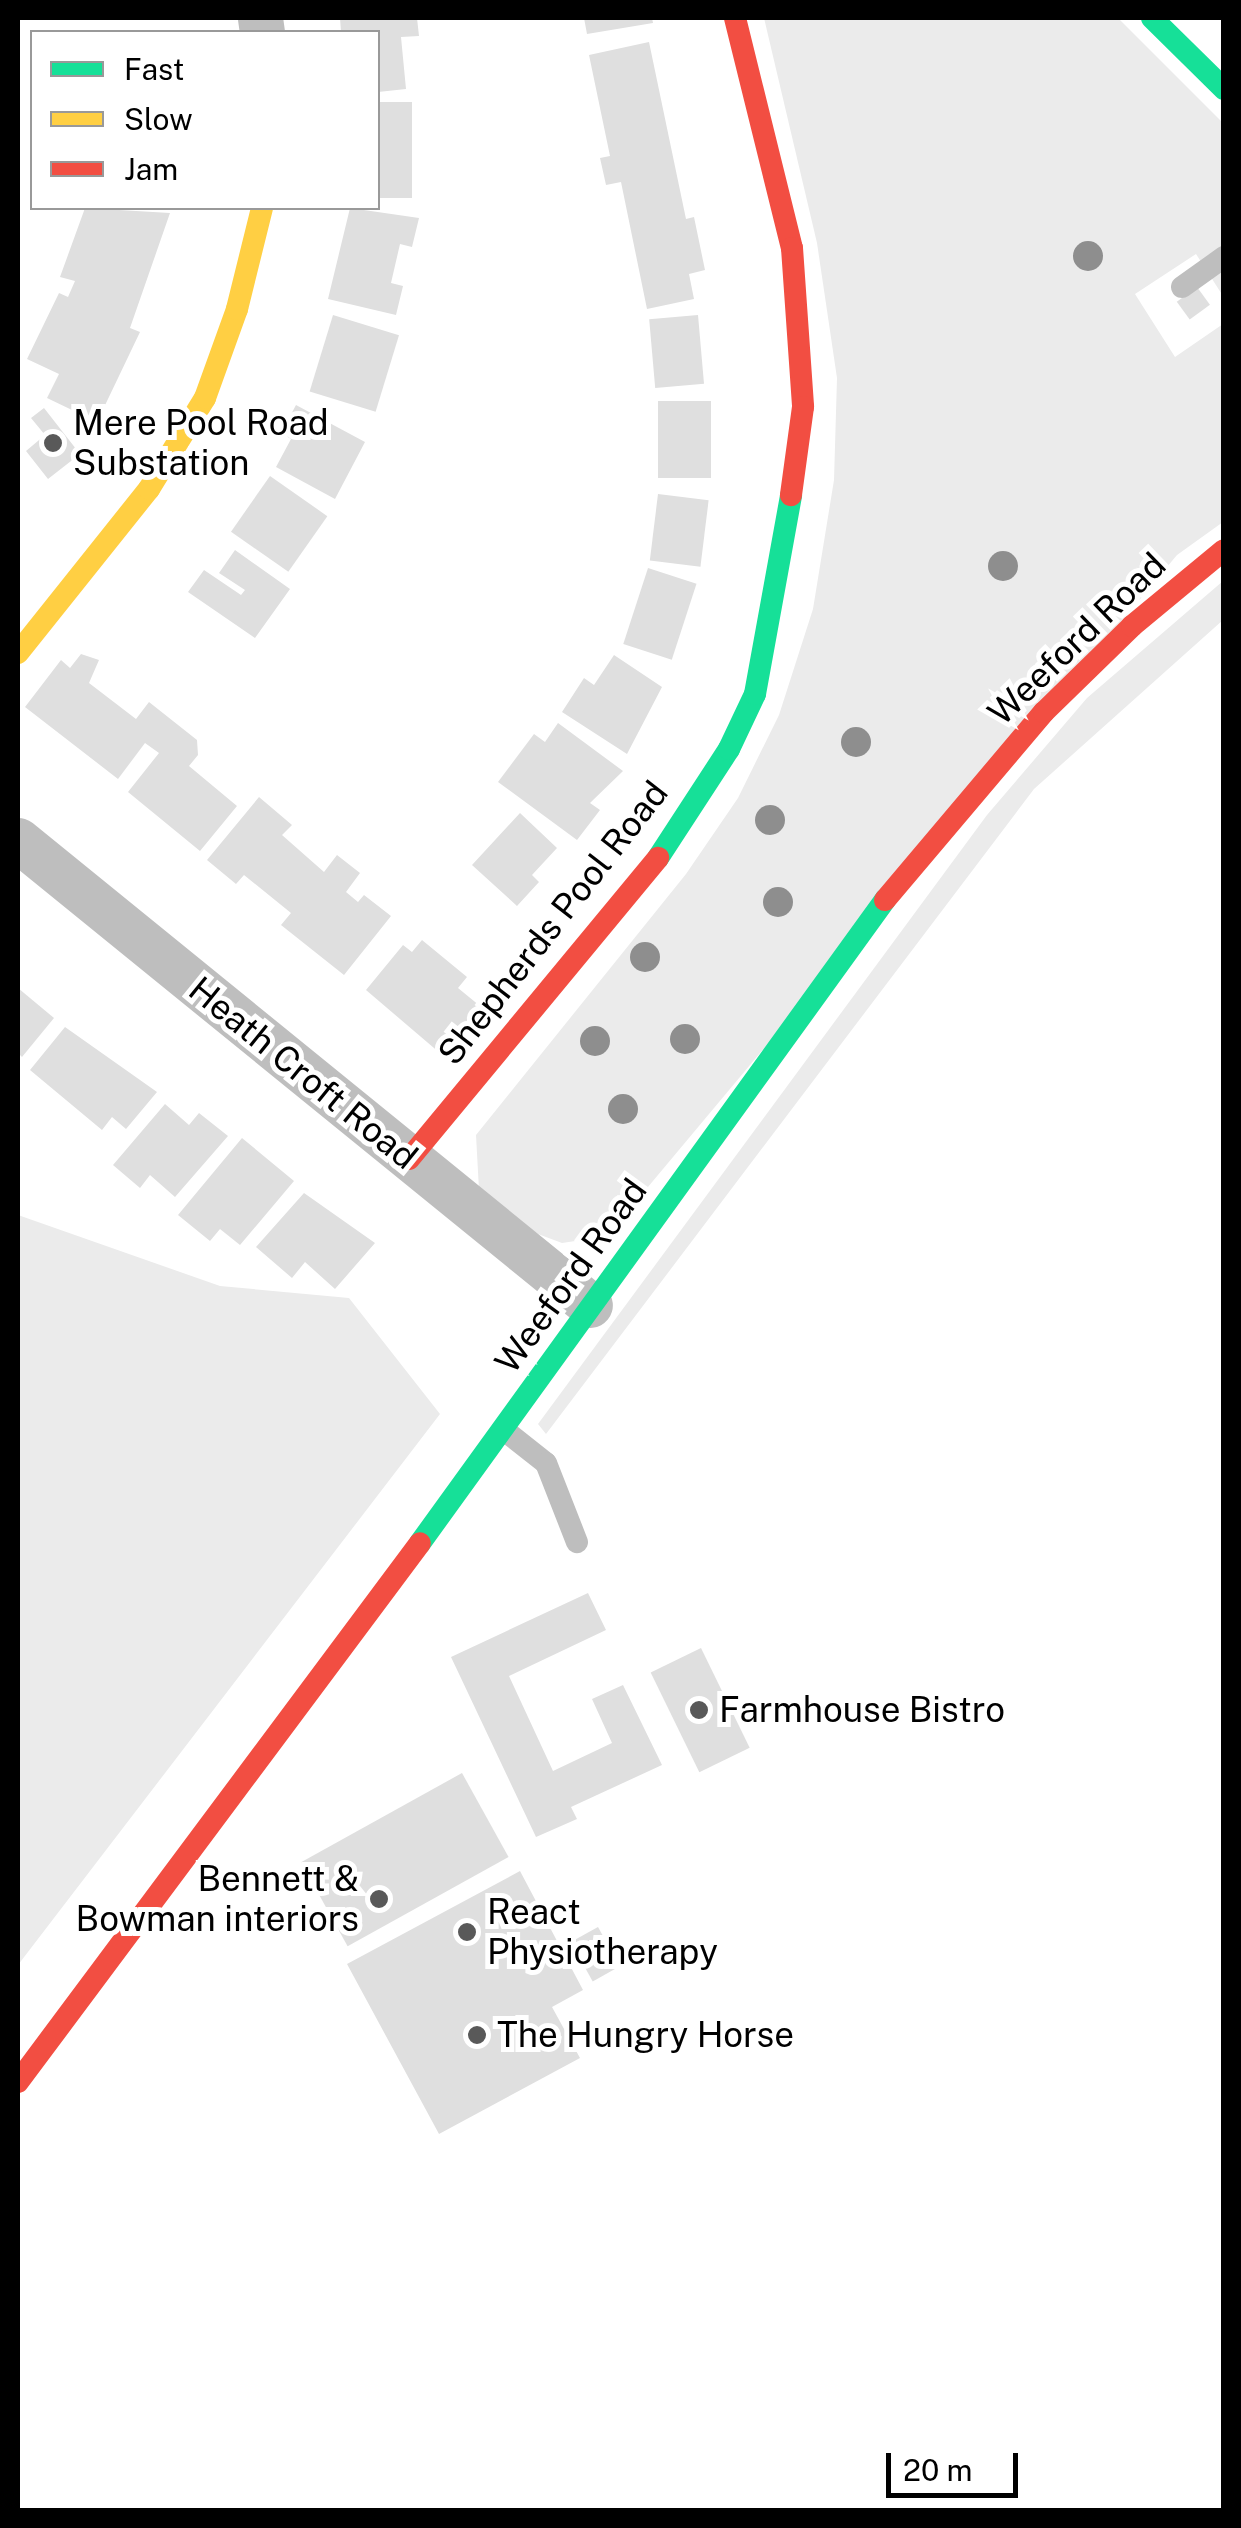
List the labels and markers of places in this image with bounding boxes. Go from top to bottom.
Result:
place label: Mere Pool Road Substation [73,402,329,484]
marker: Mere Pool Road Substation [42,432,64,454]
place label: Farmhouse Bistro [719,1689,1005,1731]
marker: Farmhouse Bistro [688,1699,710,1721]
place label: Bennett & Bowman interiors [76,1858,359,1940]
marker: Bennett & Bowman interiors [368,1888,390,1910]
place label: React Physiotherapy [487,1891,718,1973]
marker: React Physiotherapy [456,1921,478,1943]
place label: The Hungry Horse [497,2014,794,2056]
marker: The Hungry Horse [466,2024,488,2046]

